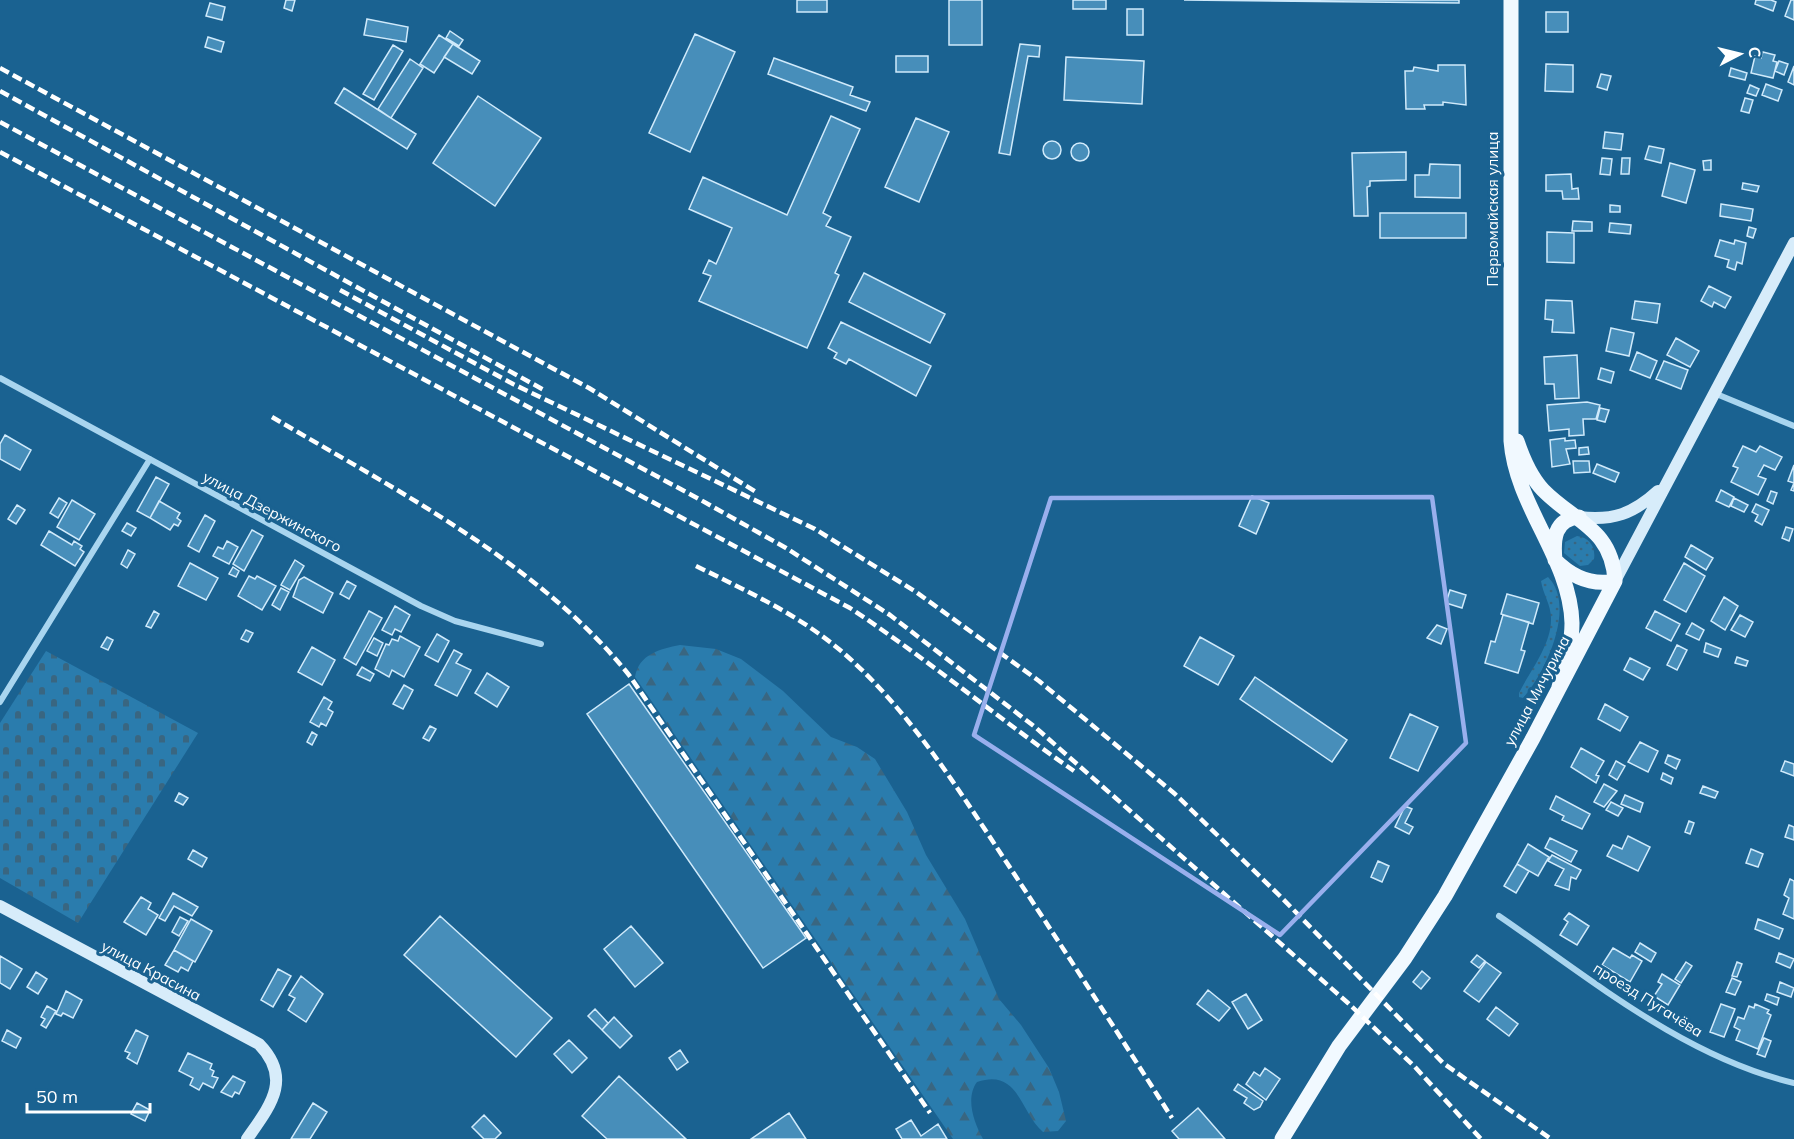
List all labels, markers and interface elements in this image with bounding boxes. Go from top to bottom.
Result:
north arrow [1710,24,1770,84]
text: С [1744,46,1765,59]
street label: Первомайская улица [1483,132,1502,286]
street label: улица Дзержинского [200,467,345,556]
street label: улица Мичурина [1499,632,1574,749]
street label: улица Красина [98,936,204,1005]
street label: проезд Пугачёва [1590,958,1707,1041]
scale bar [27,1076,150,1114]
text: 50 m [36,1085,78,1108]

